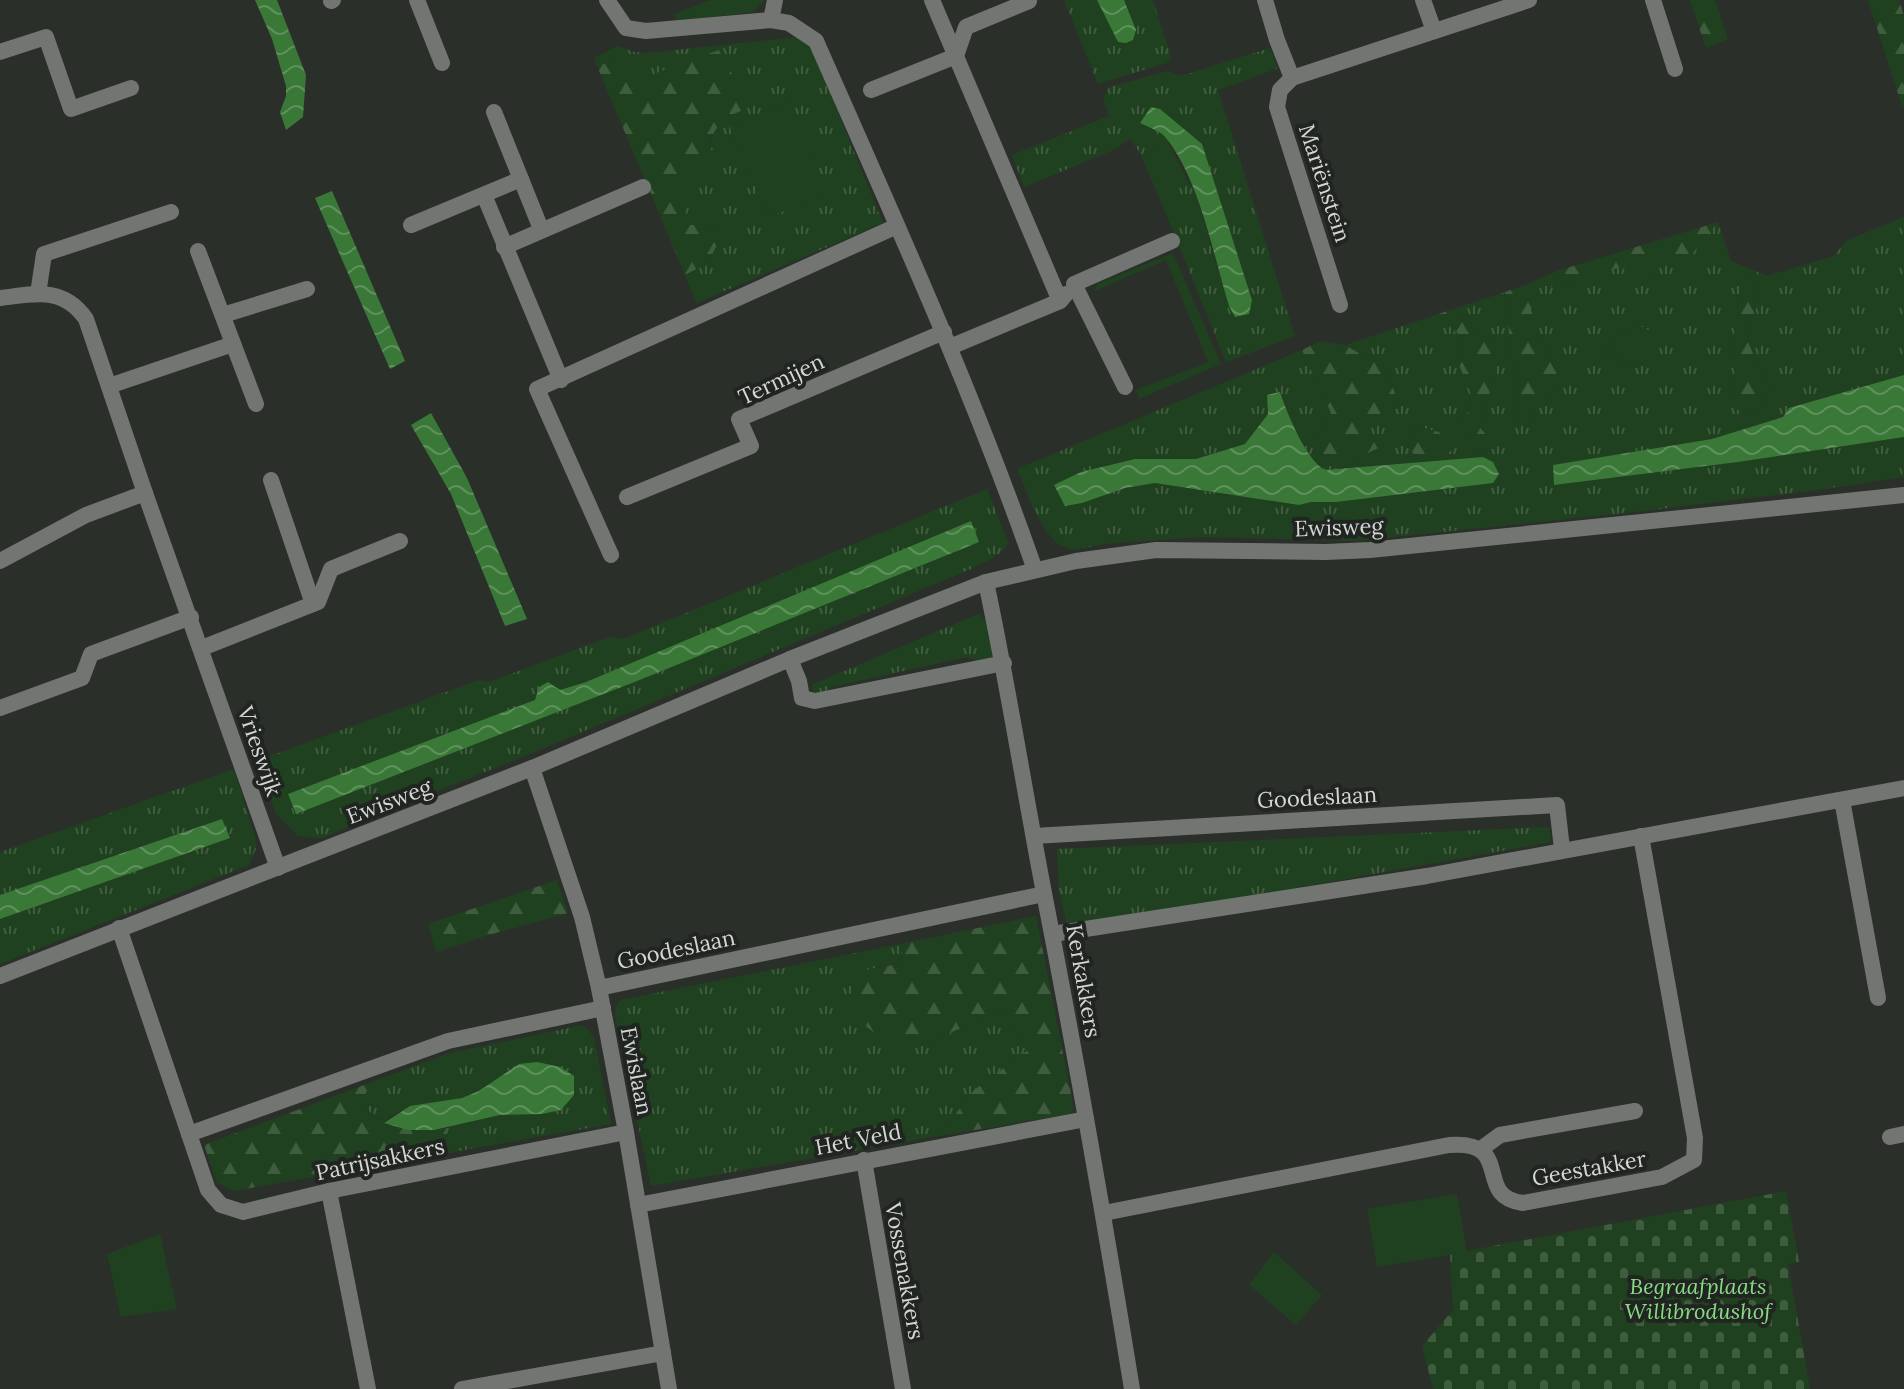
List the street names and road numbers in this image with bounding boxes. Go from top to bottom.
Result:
street label: Mariënstein [1293,120,1357,246]
street label: Termijen [734,347,828,411]
street label: Ewisweg [1294,511,1385,543]
street label: Vrieswijk [231,701,288,800]
street label: Ewisweg [342,772,436,830]
street label: Goodeslaan [1256,780,1378,814]
street label: Kerkakkers [1060,922,1108,1040]
street label: Goodeslaan [614,923,738,975]
street label: Ewislaan [615,1024,659,1118]
street label: Het Veld [812,1117,904,1161]
street label: Patrijsakkers [313,1132,447,1186]
street label: Geestakker [1530,1144,1649,1192]
street label: Vossenakkers [879,1199,931,1342]

